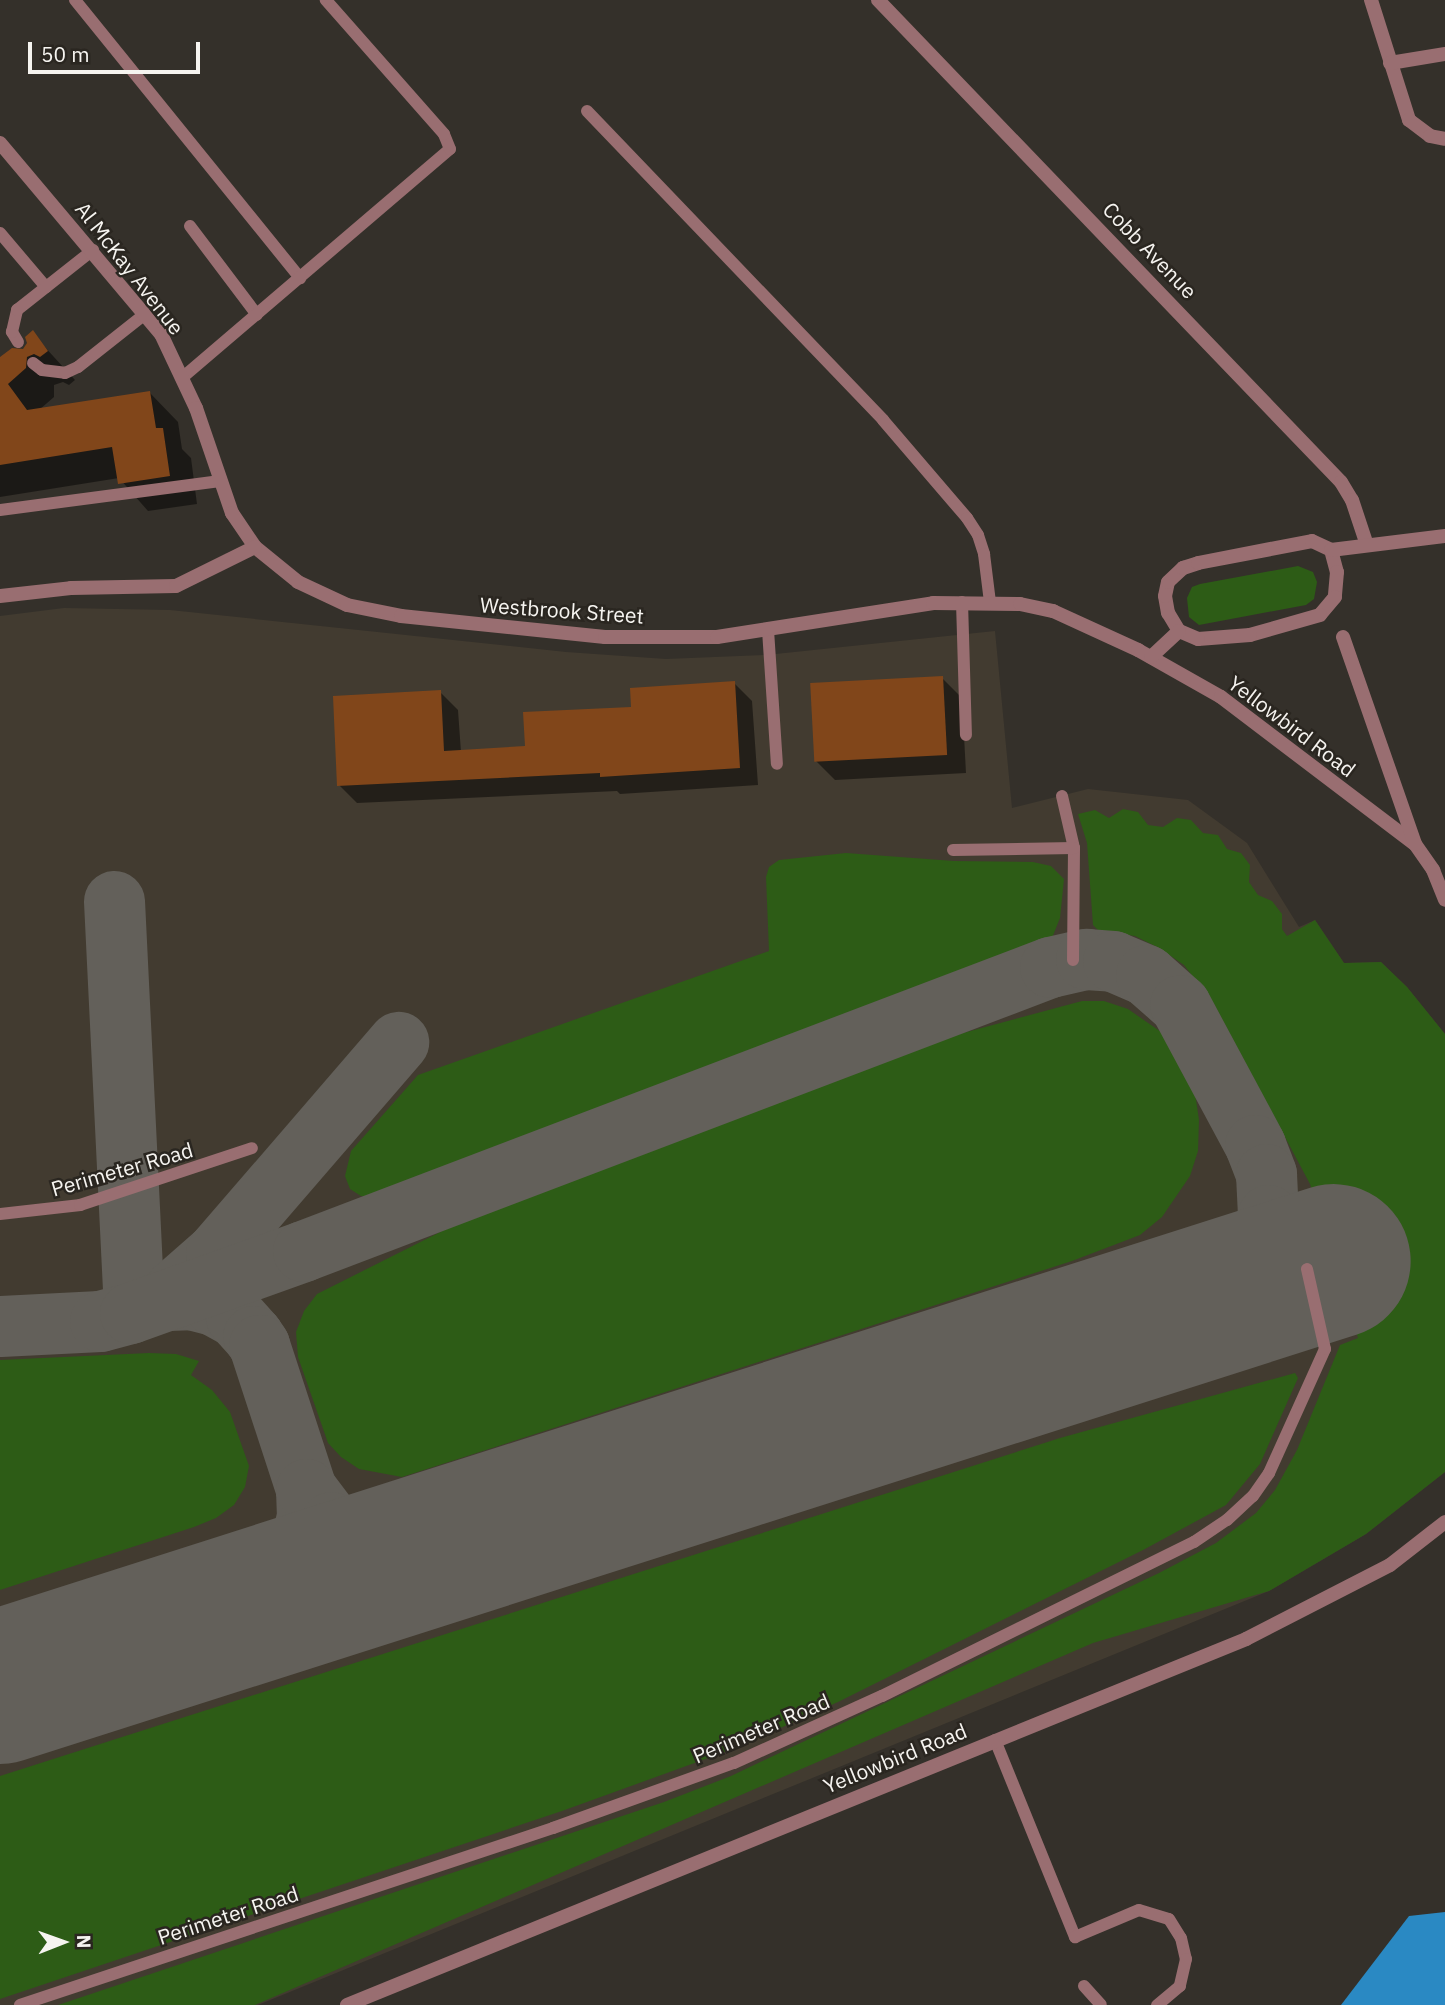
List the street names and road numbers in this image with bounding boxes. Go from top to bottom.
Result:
street label: Al McKay Avenue [70,197,190,339]
street label: Cobb Avenue [1098,197,1202,303]
street label: Westbrook Street [479,592,645,628]
street label: Yellowbird Road [1224,670,1360,782]
street label: Perimeter Road [48,1137,196,1201]
street label: Perimeter Road [689,1688,833,1768]
street label: Yellowbird Road [820,1718,970,1798]
street label: Perimeter Road [154,1880,302,1950]

